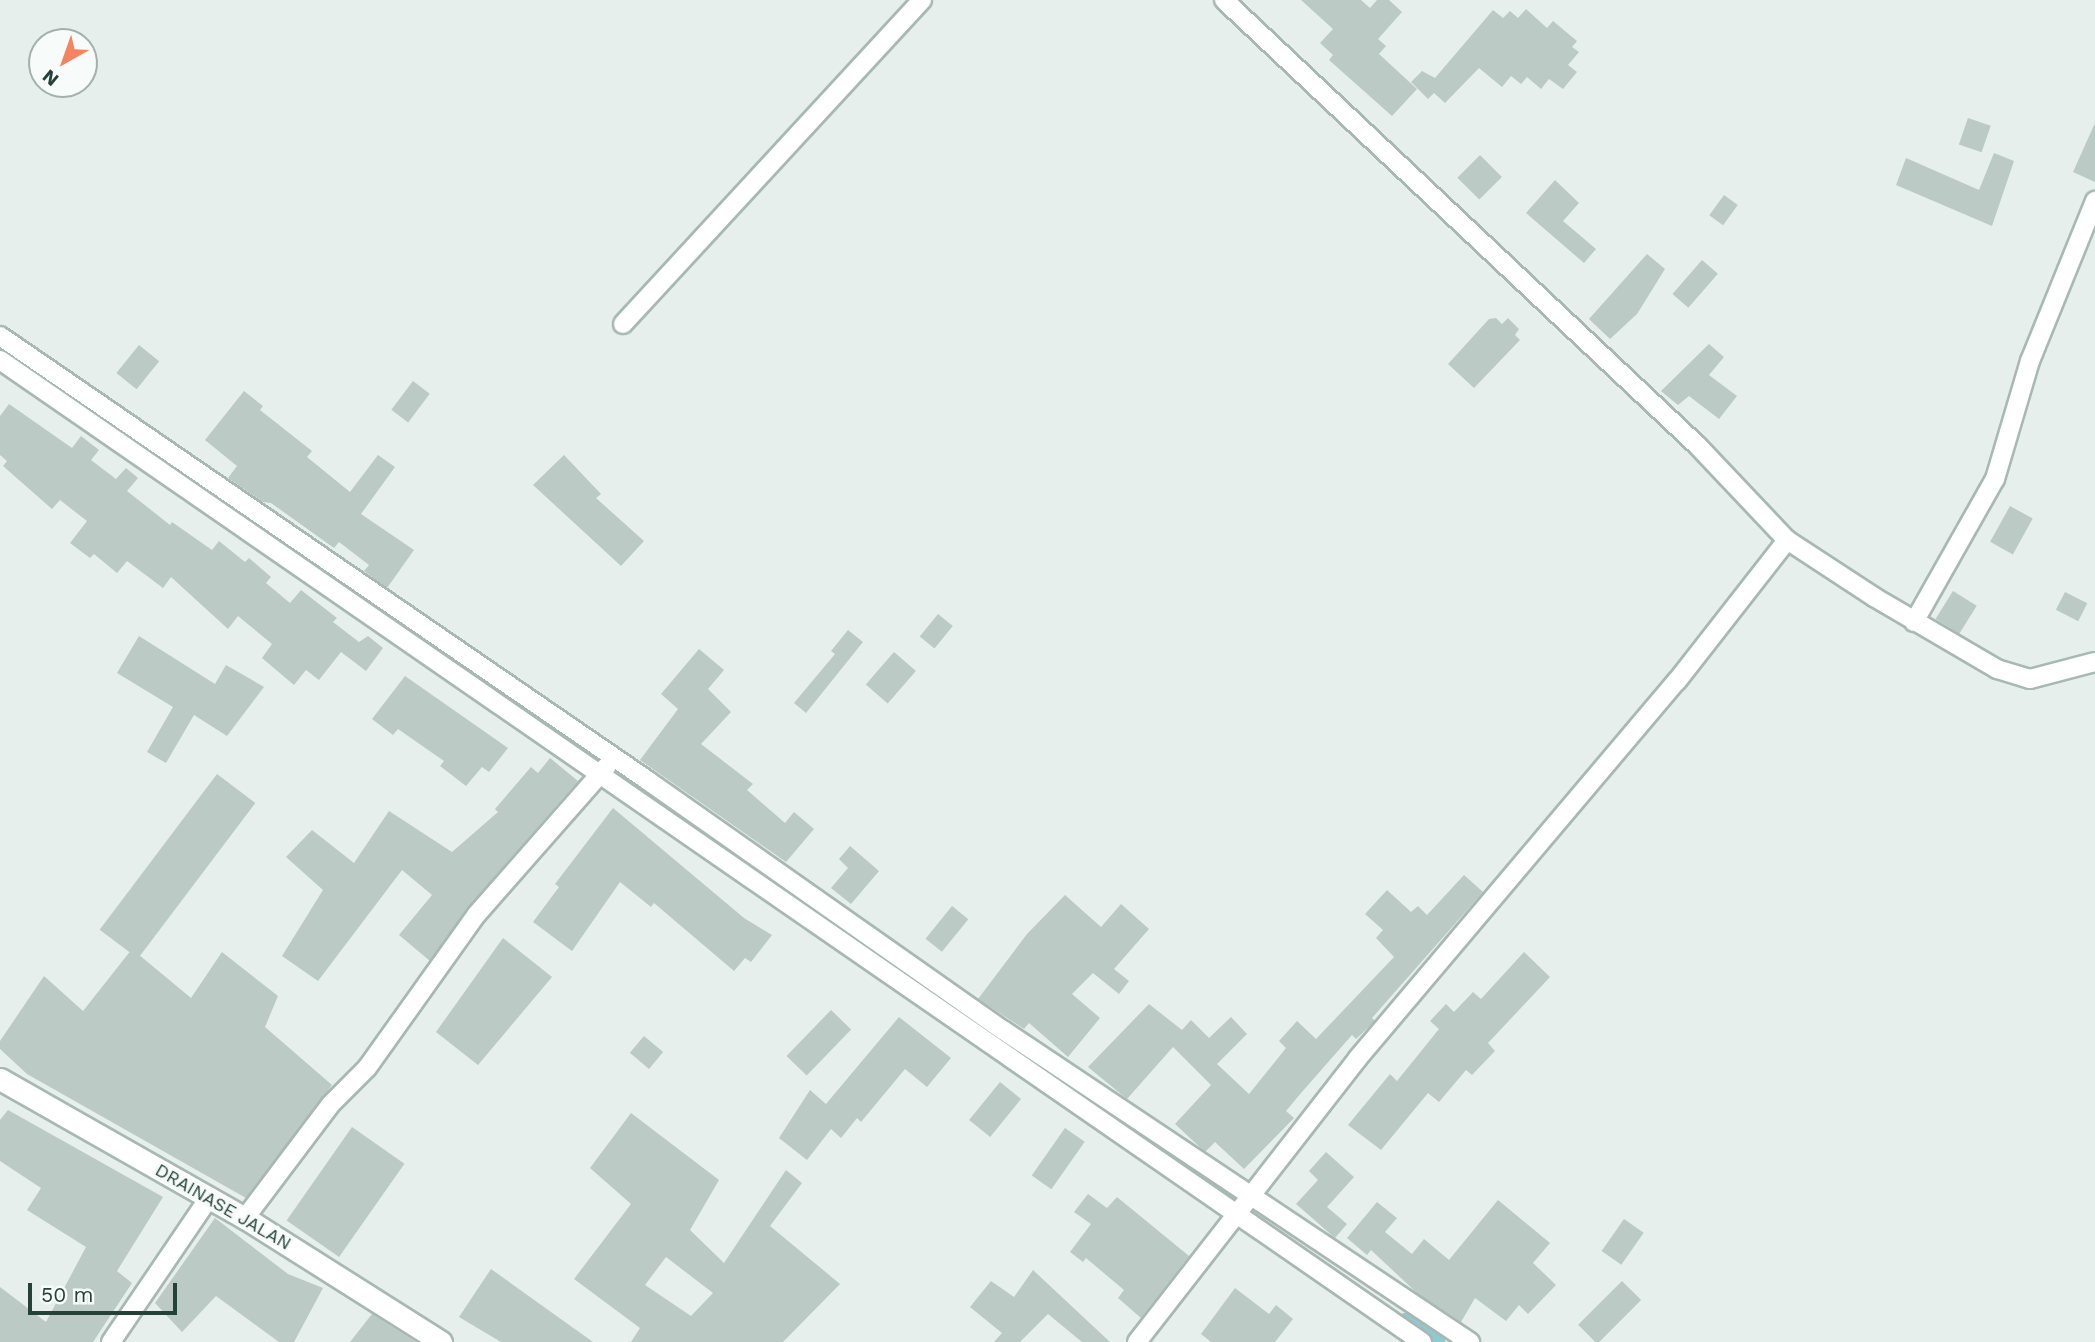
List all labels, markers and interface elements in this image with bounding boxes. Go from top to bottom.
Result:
north arrow [28,28,98,98]
text: N [38,65,63,91]
street label: DRAINASE JALAN [151,1159,295,1255]
scale bar [32,1268,180,1312]
text: 50 m [41,1282,93,1307]

